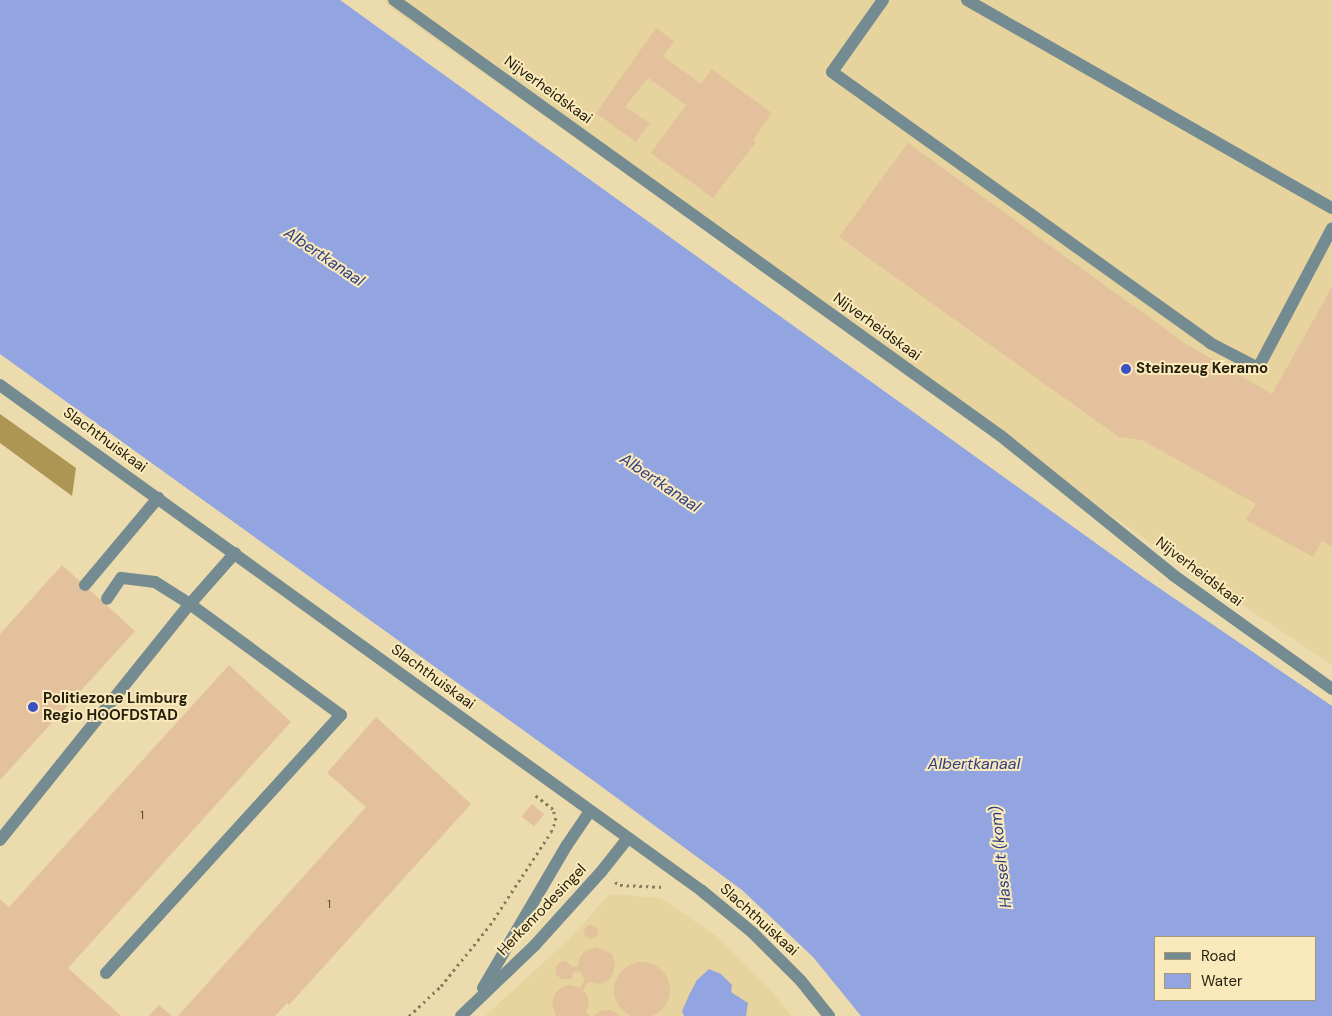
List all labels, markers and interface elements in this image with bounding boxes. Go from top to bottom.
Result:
street label: Nijverheidskaai [501,52,595,128]
water label: Albertkanaal [280,223,368,291]
street label: Nijverheidskaai [830,289,924,365]
place label: Steinzeug Keramo [1136,360,1268,378]
marker: Steinzeug Keramo [1120,363,1132,375]
street label: Slachthuiskaai [60,404,150,476]
water label: Albertkanaal [616,449,704,517]
street label: Nijverheidskaai [1152,533,1246,611]
street label: Slachthuiskaai [388,641,478,713]
place label: Politiezone Limburg Regio HOOFDSTAD [43,689,188,724]
marker: Politiezone Limburg Regio HOOFDSTAD [27,701,39,713]
water label: Albertkanaal [928,754,1020,774]
water label: Hasselt (kom) [986,805,1016,909]
house number: 1 [140,809,144,823]
street label: Herkenrodesingel [494,861,590,959]
street label: Slachthuiskaai [716,880,802,960]
house number: 1 [327,898,331,912]
legend [1154,936,1317,1001]
text: Road [1201,946,1236,966]
text: Water [1201,971,1242,991]

